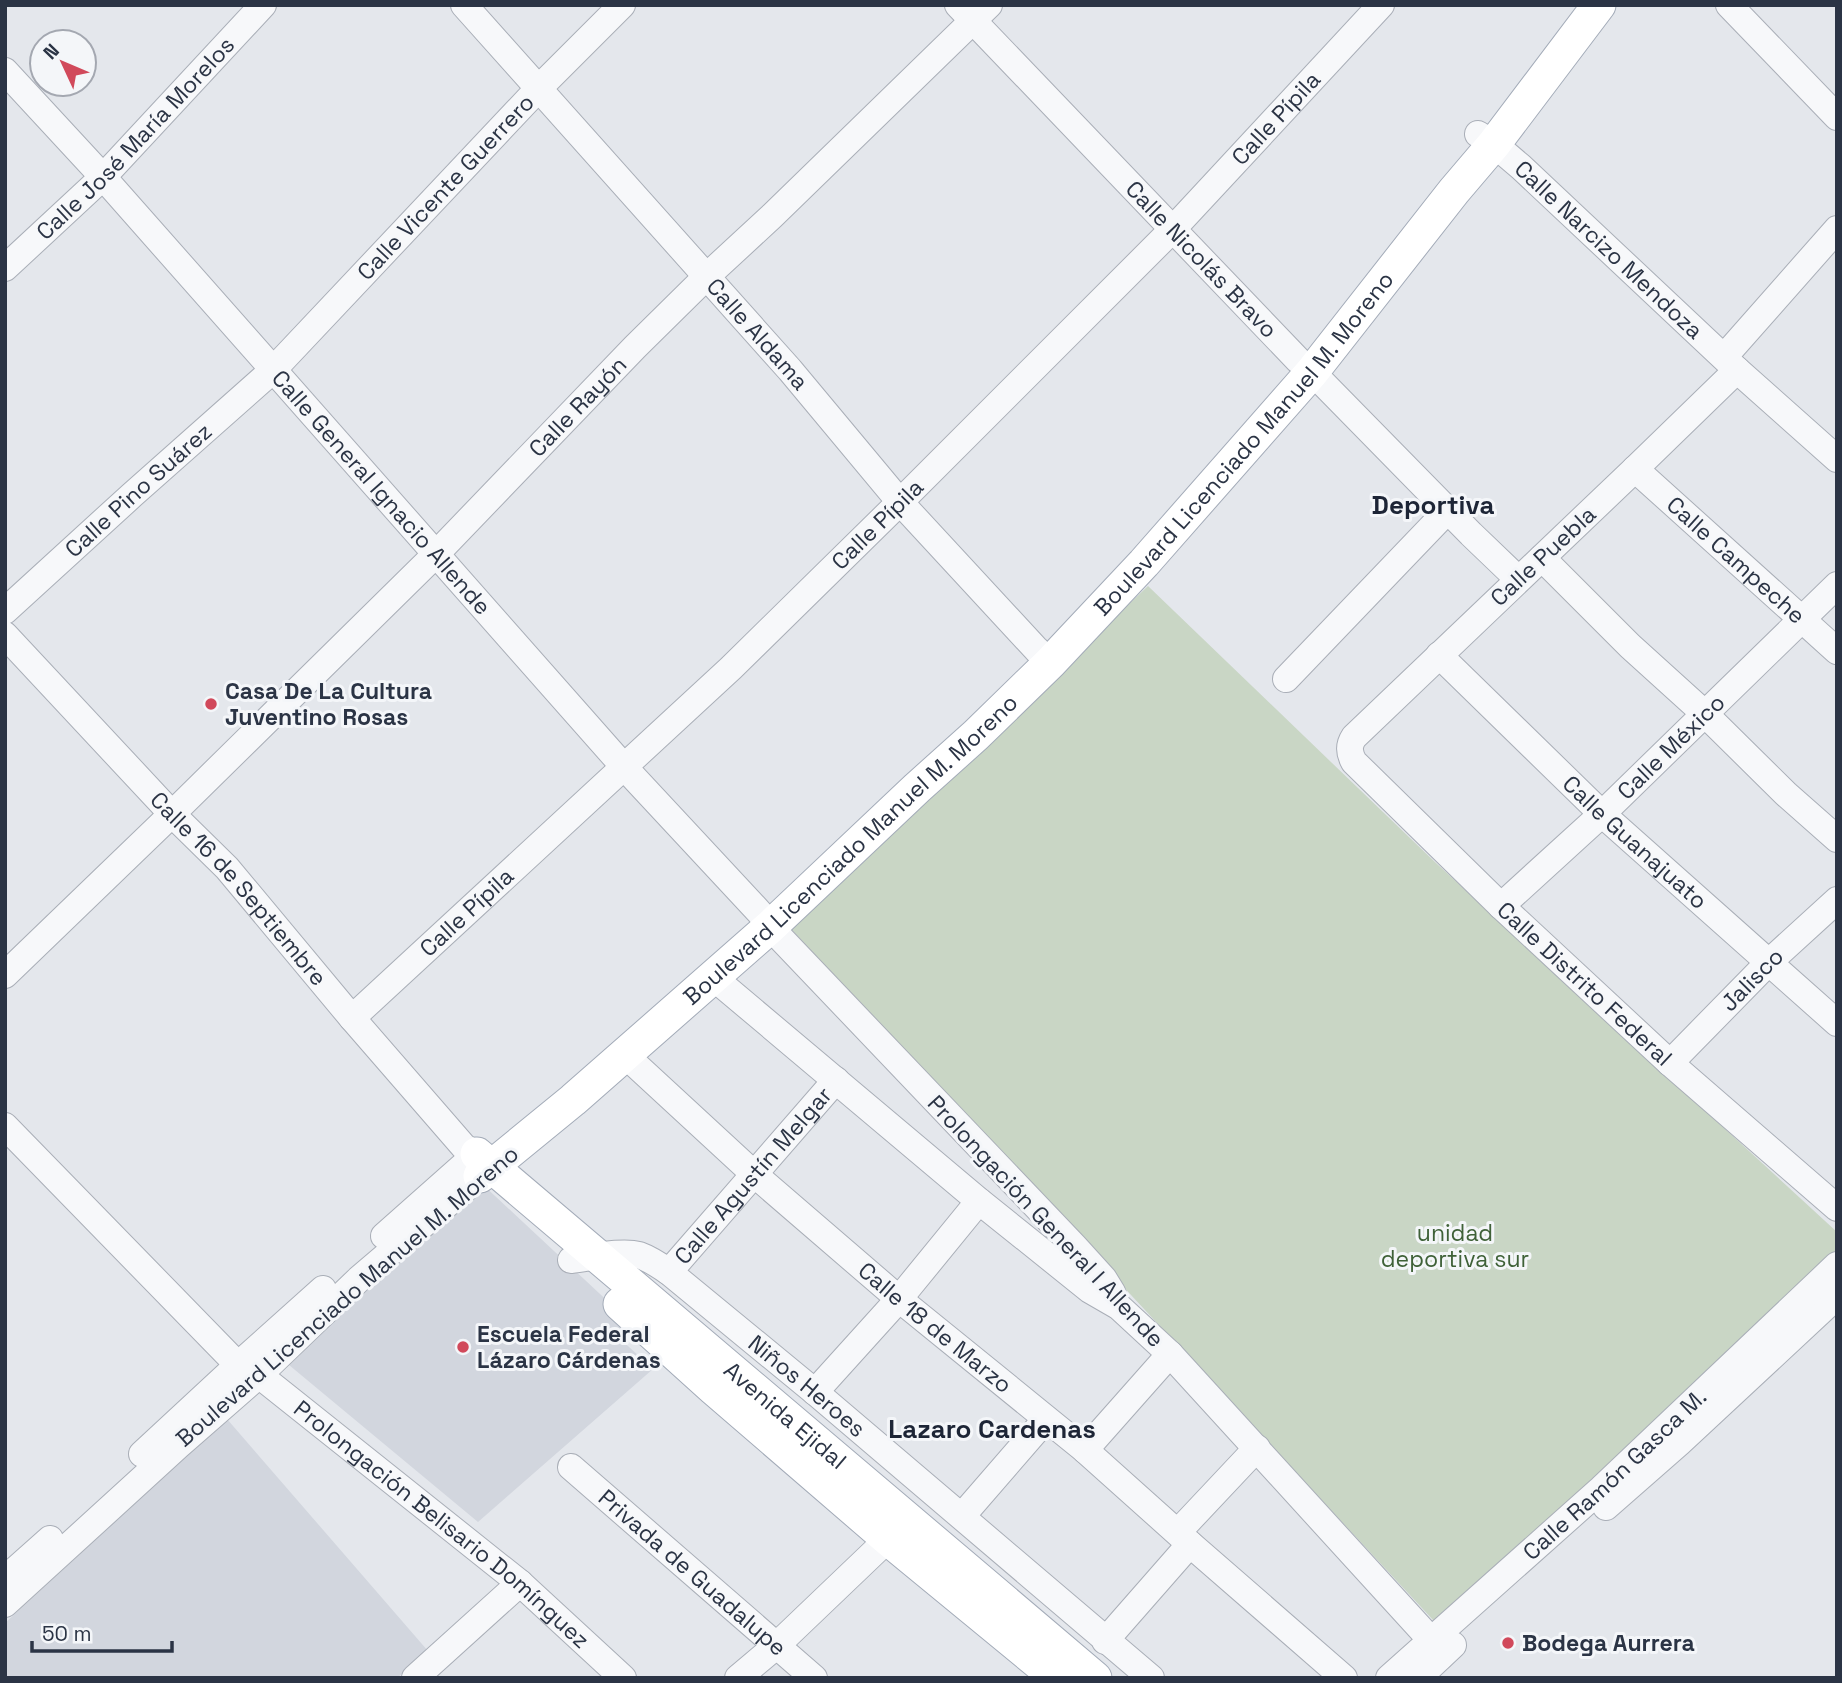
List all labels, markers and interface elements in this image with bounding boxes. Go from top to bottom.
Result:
north arrow [28,28,98,98]
street label: Calle José María Morelos [30,30,241,246]
text: N [38,38,65,65]
street label: Calle Pípila [1225,65,1327,172]
street label: Calle Vicente Guerrero [351,88,541,286]
street label: Calle Narcizo Mendoza [1508,154,1710,346]
street label: Calle Nicolás Bravo [1119,174,1284,344]
street label: Boulevard Licenciado Manuel M. Moreno [1087,265,1400,622]
street label: Calle Aldama [700,272,815,396]
street label: Calle Rayón [522,350,633,463]
street label: Calle General Ignacio Allende [265,364,498,621]
street label: Calle Pino Suárez [59,416,218,564]
street label: Calle Pípila [825,472,930,576]
district label: Deportiva [1372,488,1494,522]
street label: Calle Campeche [1660,490,1812,630]
street label: Calle Puebla [1484,499,1602,613]
place label: Casa De La Cultura Juventino Rosas [225,676,432,732]
street label: Boulevard Licenciado Manuel M. Moreno [677,688,1024,1011]
street label: Calle México [1611,688,1731,806]
marker: Casa De La Cultura Juventino Rosas [203,696,219,712]
street label: Calle Guanajuato [1556,769,1714,916]
street label: Calle 16 de Septiembre [144,785,334,992]
street label: Calle Pípila [413,861,520,963]
street label: Calle Distrito Federal [1491,895,1678,1072]
street label: Jalisco [1714,941,1790,1018]
street label: Calle Agustín Melgar [668,1080,838,1270]
street label: Prolongación General I Allende [921,1089,1171,1353]
street label: Boulevard Licenciado Manuel M. Moreno [169,1139,525,1453]
park label: unidad deportiva sur [1381,1218,1529,1274]
street label: Calle 18 de Marzo [852,1255,1018,1400]
place label: Escuela Federal Lázaro Cárdenas [477,1319,661,1375]
street label: Niños Heroes [742,1328,872,1444]
marker: Escuela Federal Lázaro Cárdenas [455,1339,471,1355]
street label: Avenida Ejidal [718,1355,853,1476]
street label: Calle Ramón Gasca M. [1516,1382,1713,1567]
street label: Prolongación Belisario Domínguez [288,1394,596,1655]
district label: Lazaro Cardenas [888,1412,1096,1446]
street label: Privada de Guadalupe [592,1483,793,1663]
scale bar [32,1610,172,1654]
text: 50 m [42,1620,92,1647]
place label: Bodega Aurrera [1522,1628,1695,1658]
marker: Bodega Aurrera [1500,1635,1516,1651]

